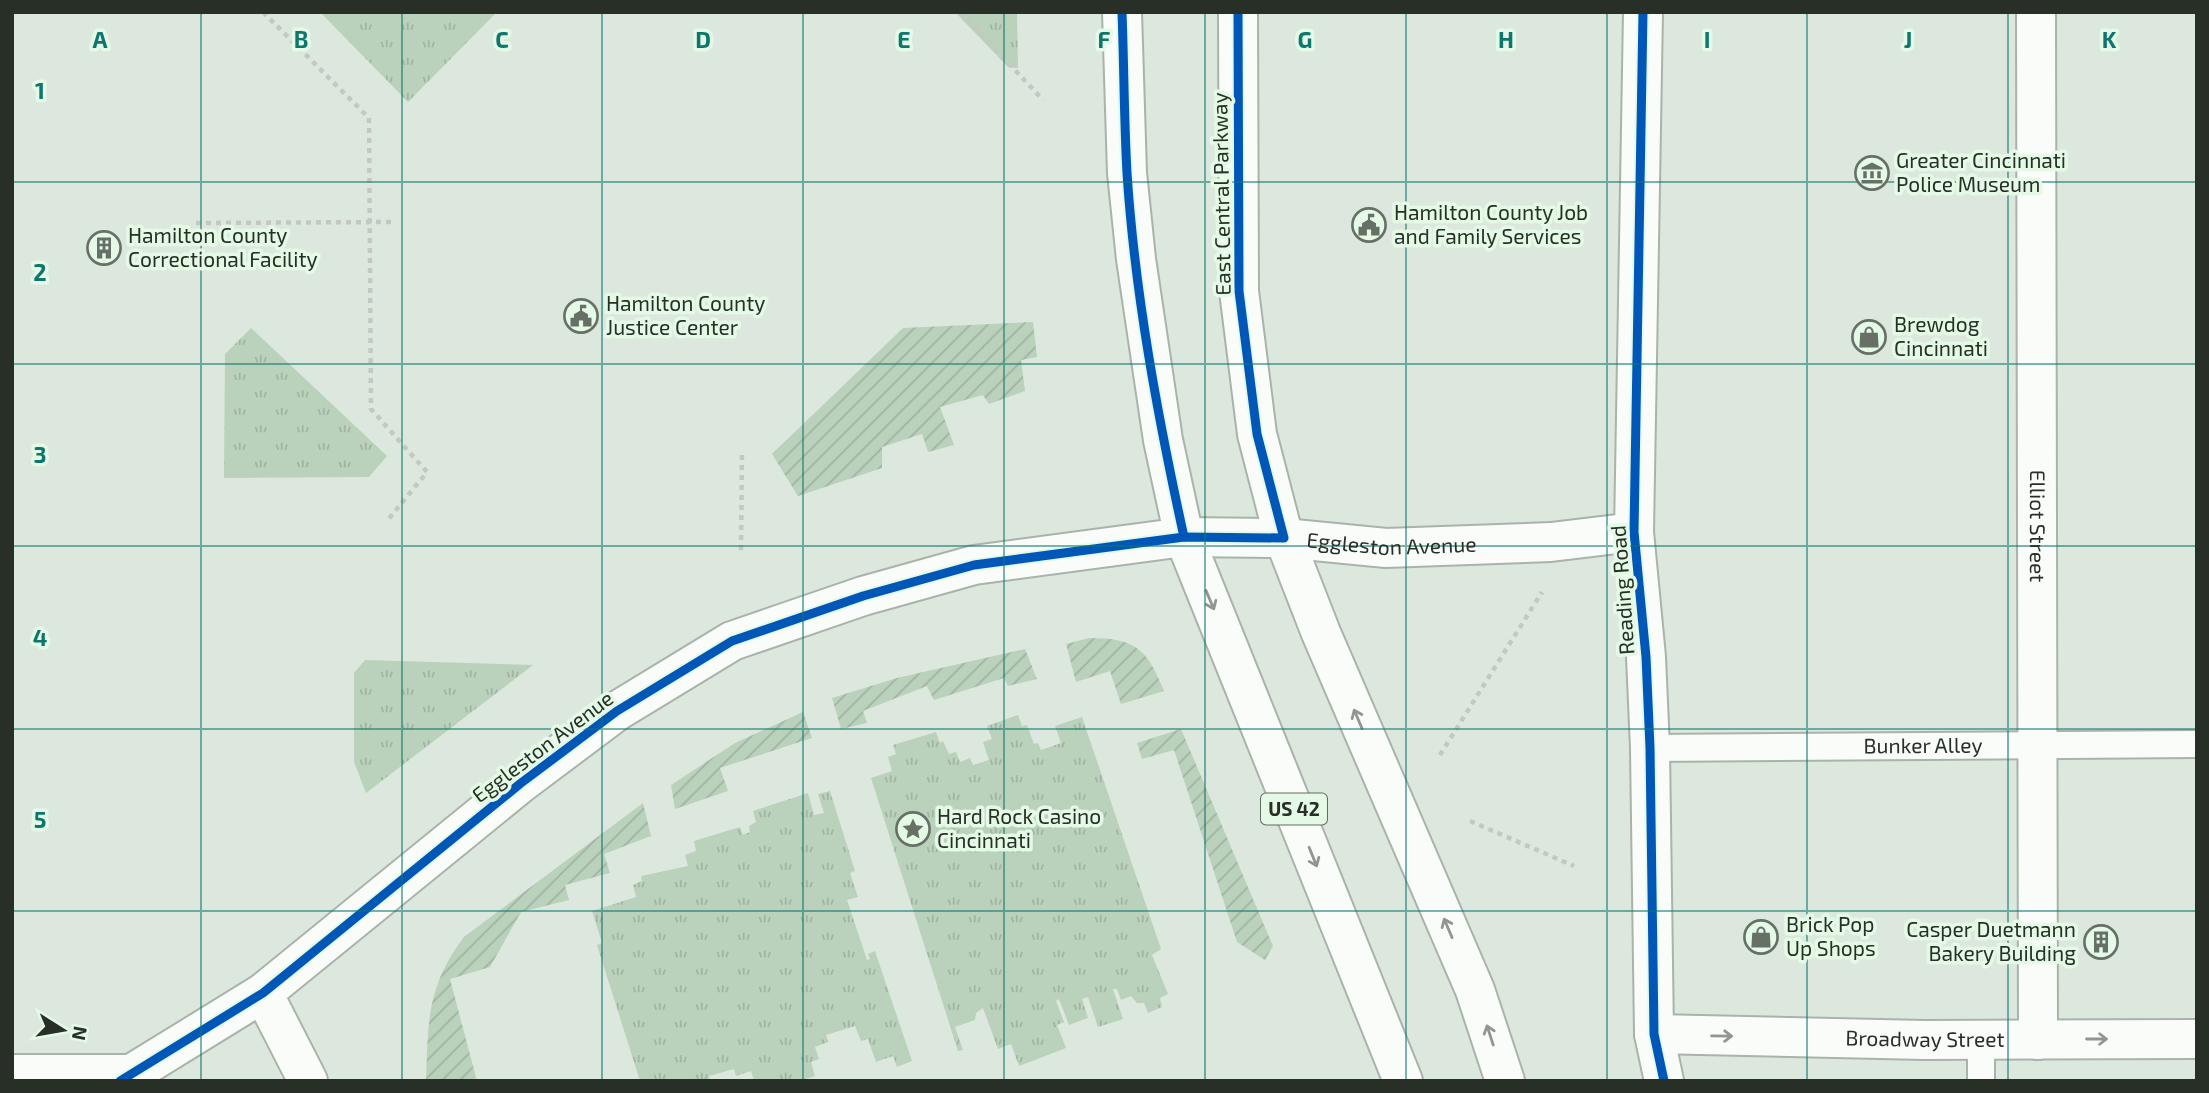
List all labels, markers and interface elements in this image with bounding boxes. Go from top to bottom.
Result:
text: A [92,25,108,53]
text: B [294,25,308,53]
text: C [495,25,509,53]
text: D [695,25,711,53]
text: E [897,25,911,53]
text: F [1098,25,1111,53]
text: G [1298,25,1312,53]
text: H [1498,25,1514,53]
text: I [1704,25,1710,53]
text: J [1904,25,1912,53]
text: K [2102,25,2117,53]
text: 1 [35,76,45,104]
street label: East Central Parkway [1206,92,1235,296]
place label: Greater Cincinnati Police Museum [1896,147,2066,196]
museum icon: Greater Cincinnati Police Museum [1853,154,1891,192]
place label: Hamilton County Job and Family Services [1394,199,1588,248]
public building icon: Hamilton County Job and Family Services [1350,206,1388,244]
place label: Hamilton County Correctional Facility [128,222,318,271]
building icon: Hamilton County Correctional Facility [85,229,123,267]
text: 2 [33,258,47,286]
place label: Hamilton County Justice Center [606,290,765,339]
public building icon: Hamilton County Justice Center [562,297,600,335]
place label: Brewdog Cincinnati [1894,311,1988,360]
shop icon: Brewdog Cincinnati [1850,318,1888,356]
text: 3 [33,440,47,468]
street label: Elliot Street [2026,470,2051,582]
street label: Reading Road [1605,524,1639,656]
street label: Eggleston Avenue [1306,526,1477,559]
one-way arrow [1205,589,1218,610]
text: 4 [33,623,47,651]
street label: Eggleston Avenue [467,685,618,807]
one-way arrow [1351,709,1364,730]
street label: Bunker Alley [1863,732,1983,757]
road number: US 42 [1261,794,1327,824]
place label: Hard Rock Casino Cincinnati [937,803,1101,852]
text: 5 [34,805,46,833]
place icon: Hard Rock Casino Cincinnati [894,810,932,848]
one-way arrow [1308,845,1321,867]
place label: Brick Pop Up Shops [1786,911,1876,960]
place label: Casper Duetmann Bakery Building [1906,916,2076,965]
one-way arrow [1441,917,1454,939]
shop icon: Brick Pop Up Shops [1742,918,1780,956]
building icon: Casper Duetmann Bakery Building [2082,923,2120,961]
north arrow [28,995,98,1065]
text: N [68,1024,93,1042]
street label: Broadway Street [1845,1024,2005,1051]
one-way arrow [1483,1025,1495,1047]
one-way arrow [1711,1029,1734,1042]
one-way arrow [2085,1032,2108,1046]

